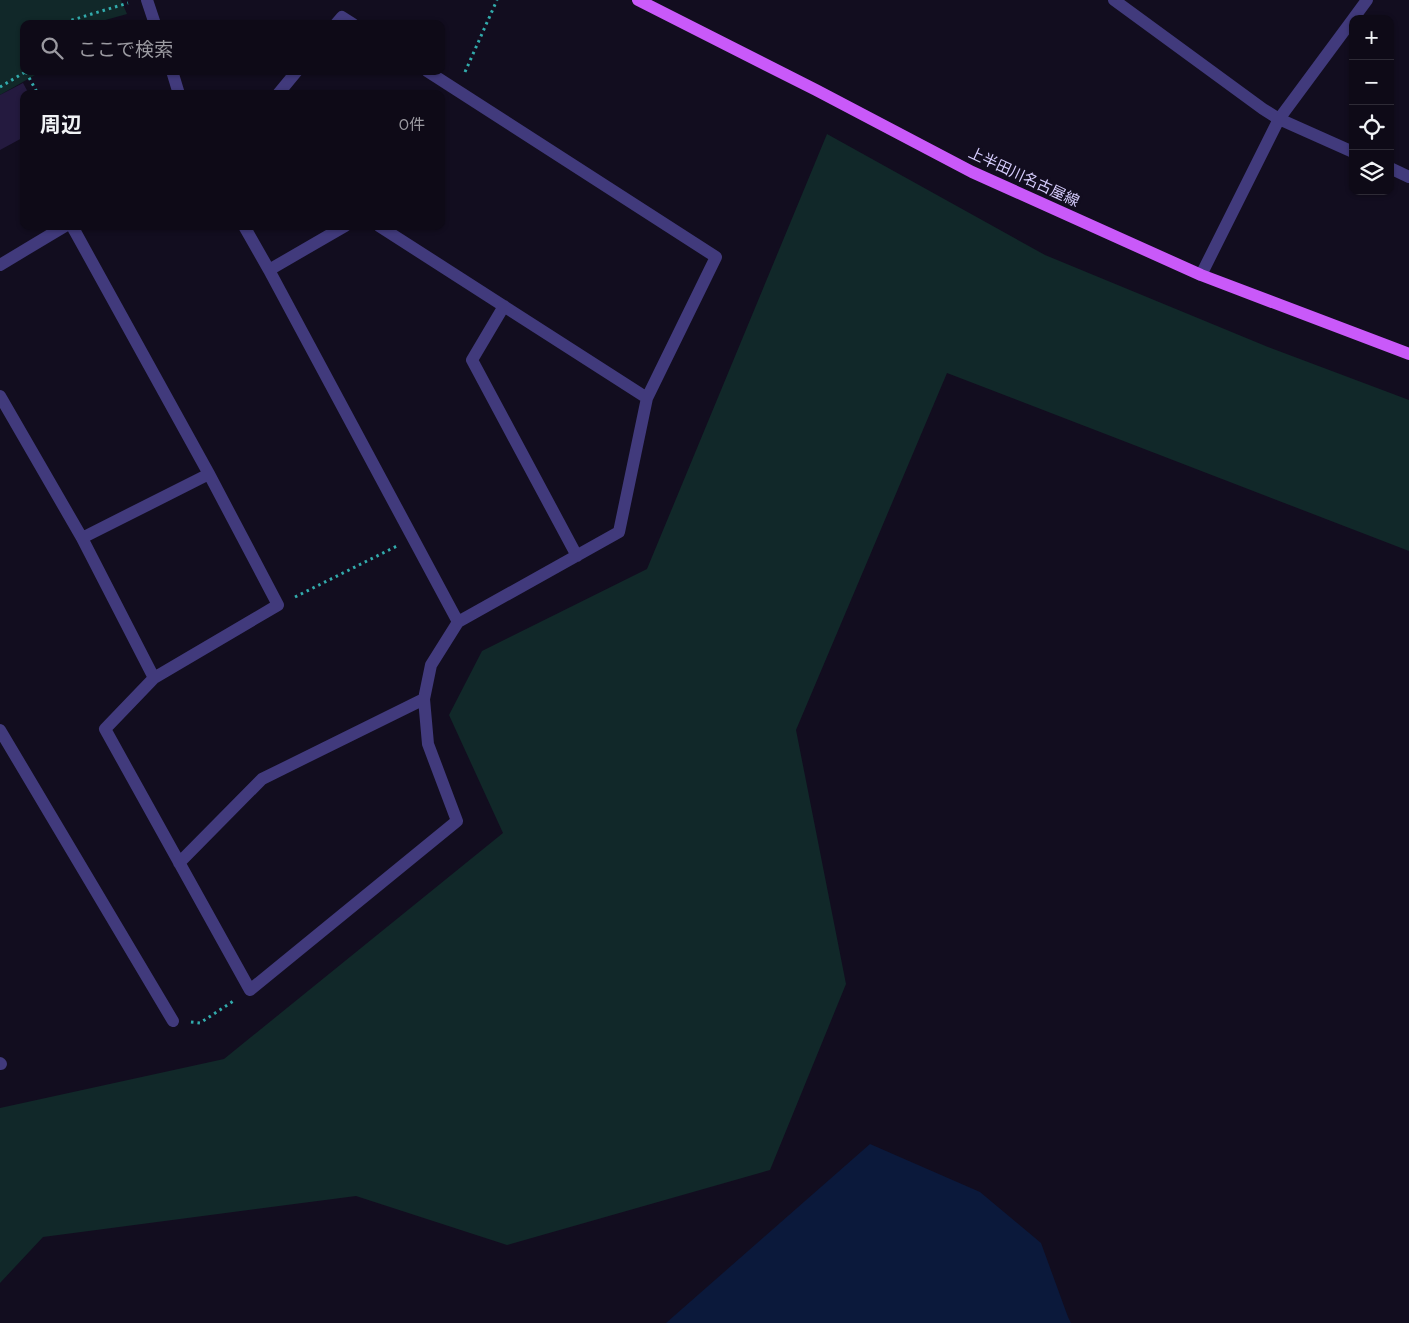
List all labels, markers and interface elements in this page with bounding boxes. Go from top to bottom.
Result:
map controls [1349,15,1394,195]
button: + [1349,15,1394,60]
search box [20,20,445,75]
icon: search [38,34,66,62]
text: ここで検索 [78,38,173,61]
button: − [1349,60,1394,105]
button: locate [1349,105,1394,150]
text: 周辺 [40,112,82,137]
text: 0件 [399,115,425,134]
street label: 上半田川名古屋線 [966,143,1082,211]
button: layers [1349,150,1394,195]

